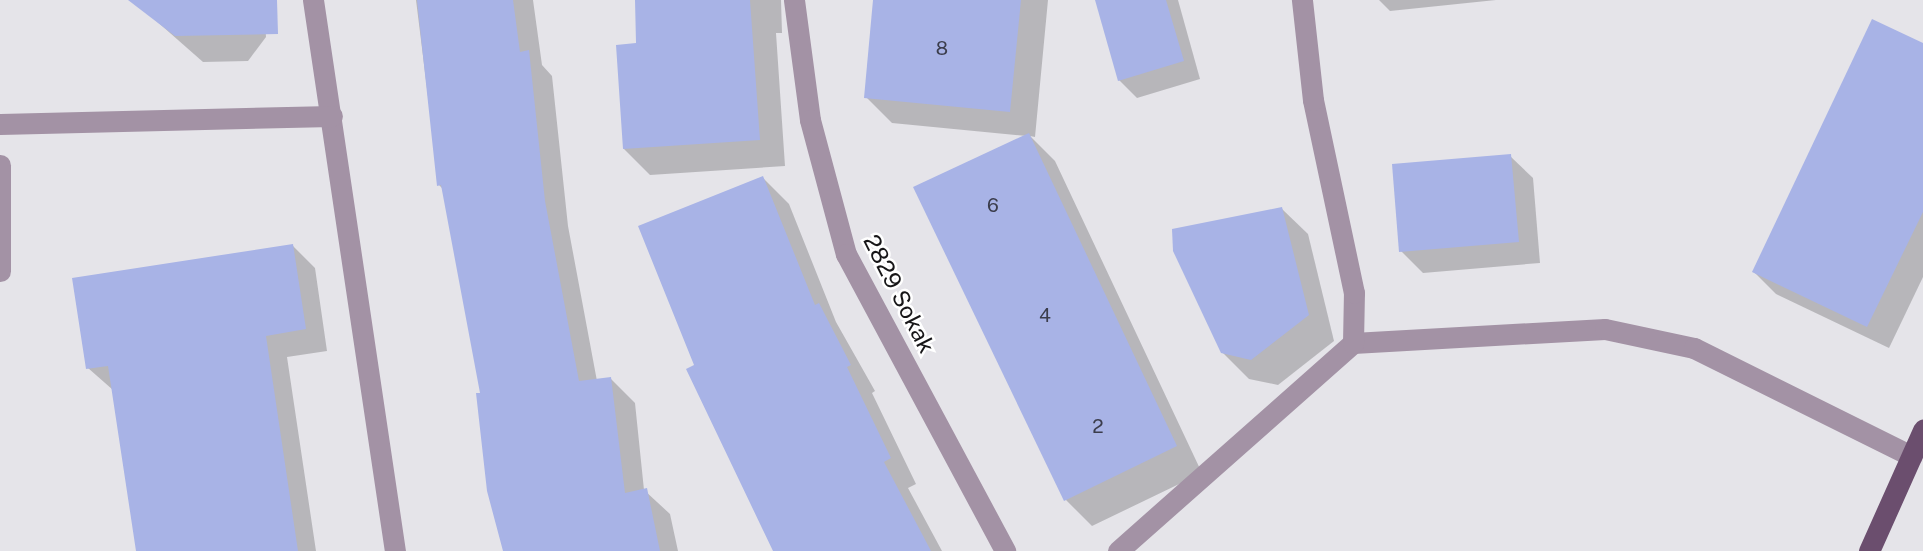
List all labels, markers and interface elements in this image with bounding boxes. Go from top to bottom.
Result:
house number: 8 [936,38,948,60]
house number: 6 [987,195,999,217]
street label: 2829 Sokak [857,230,941,358]
house number: 4 [1039,305,1051,327]
house number: 2 [1092,416,1104,438]

